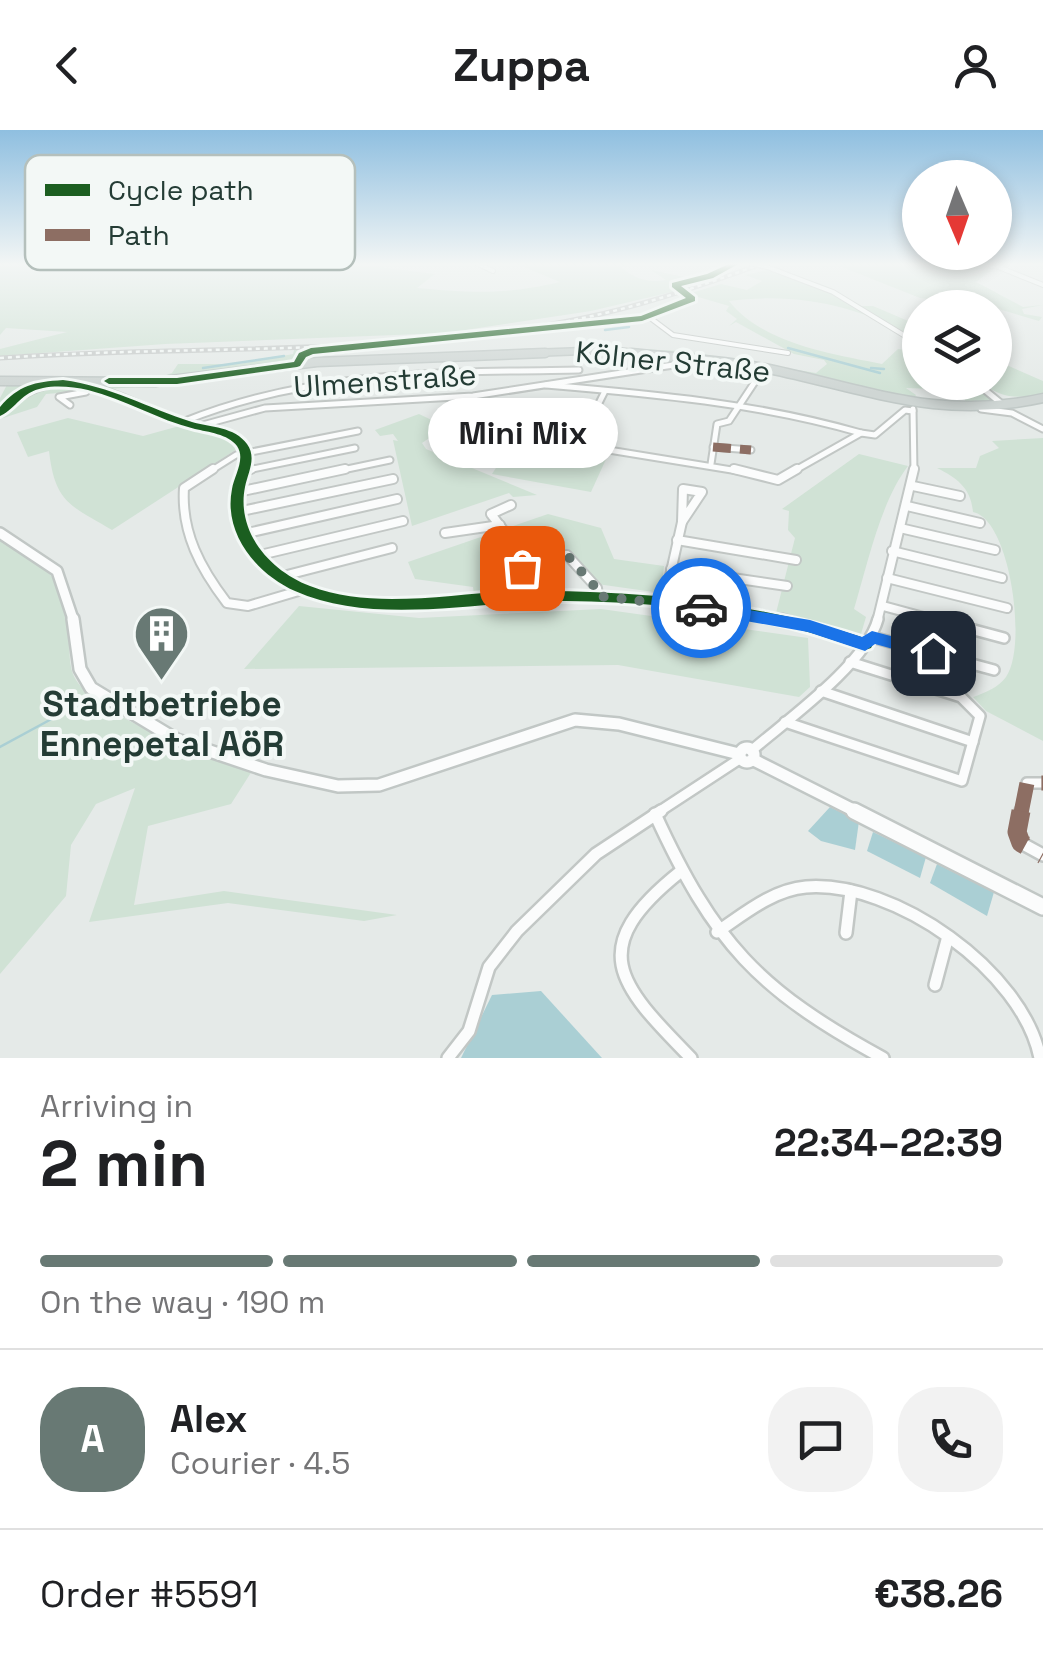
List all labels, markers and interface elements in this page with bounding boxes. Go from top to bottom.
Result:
text: Zuppa [453,37,590,94]
icon: back [40,38,95,93]
icon: person [948,38,1003,93]
legend [25,155,355,270]
north arrow [902,160,1012,270]
map controls [902,160,1012,400]
text: Cycle path [108,172,254,208]
text: Path [108,217,170,253]
button: layers [902,290,1012,400]
street label: Kölner Straße [574,332,772,391]
street label: Ulmenstraße [292,355,478,406]
callout: Mini Mix [427,398,617,468]
text: Mini Mix [459,413,587,453]
pin [480,526,565,611]
icon: bag [495,541,550,596]
courier [651,558,751,658]
icon: car [674,581,729,636]
building icon: Stadtbetriebe Ennepetal AöR [132,603,192,682]
pin [891,611,976,696]
icon: home [906,626,961,681]
place label: Stadtbetriebe Ennepetal AöR [40,682,284,766]
text: Arriving in [40,1086,193,1126]
text: 22:34–22:39 [774,1119,1003,1167]
text: 2 min [40,1122,208,1205]
text: On the way · 190 m [40,1282,325,1322]
button: chat [768,1387,873,1492]
button: phone [898,1387,1003,1492]
text: Alex [170,1395,247,1443]
text: A [80,1415,105,1463]
text: Courier · 4.5 [170,1443,351,1483]
text: Order #5591 [40,1570,259,1618]
text: €38.26 [874,1570,1003,1618]

